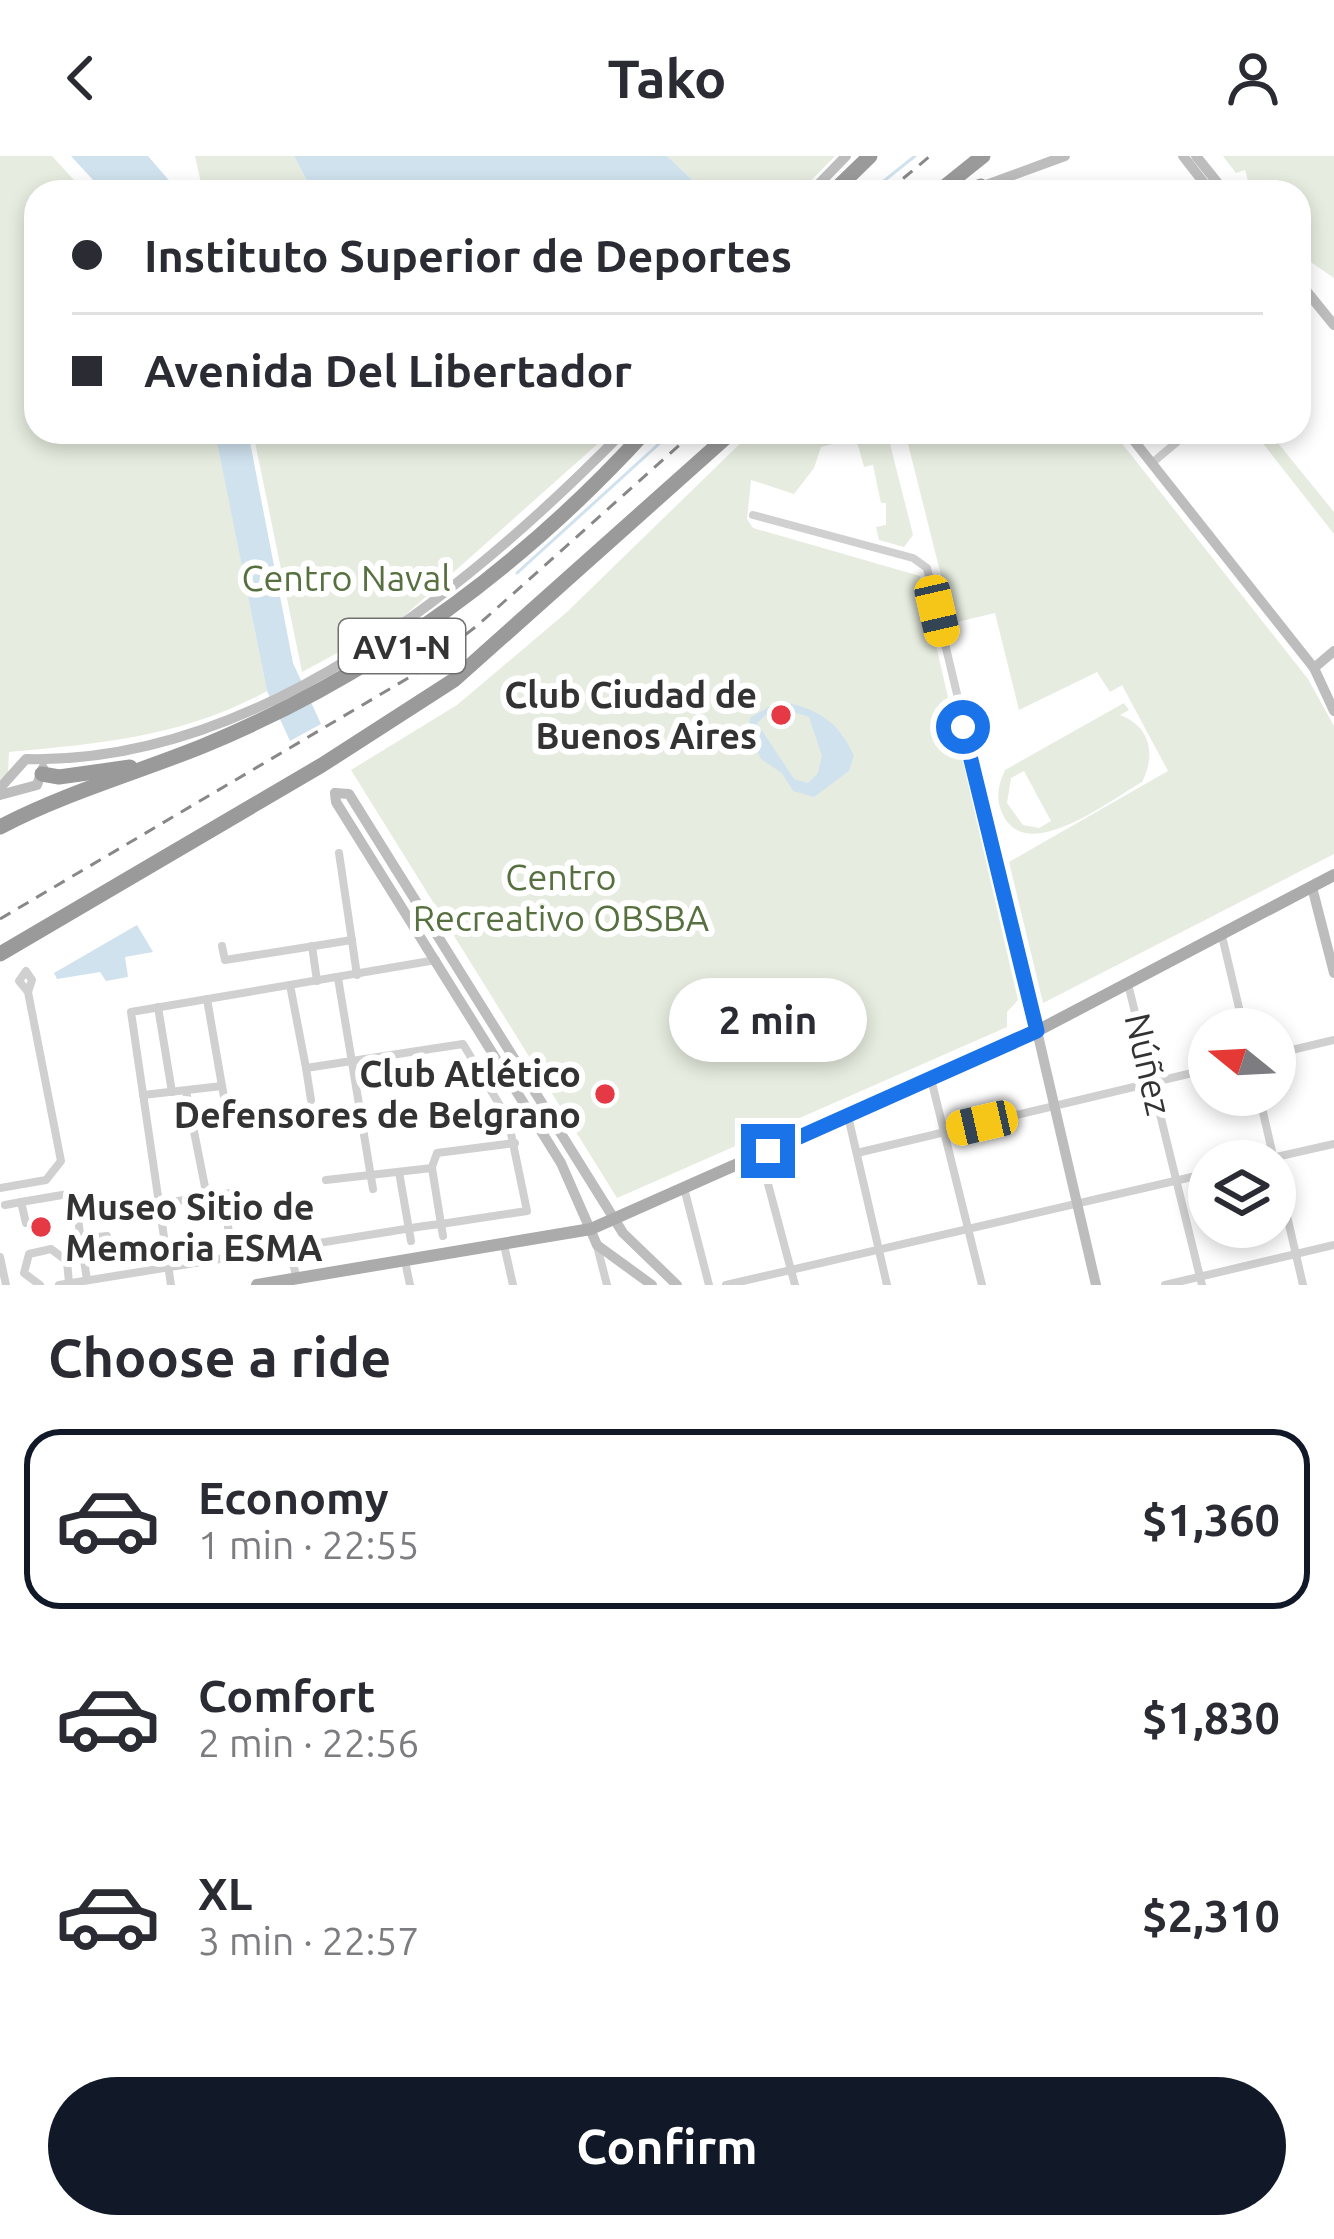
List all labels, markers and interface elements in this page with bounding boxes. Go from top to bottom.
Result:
icon: back [48,45,114,111]
icon: person [1220,45,1286,111]
text: Tako [607,48,727,108]
text: Instituto Superior de Deportes [144,230,792,281]
text: Avenida Del Libertador [144,345,632,396]
park label: Centro Naval [241,557,451,598]
car [911,572,963,650]
road number: AV1-N [339,619,465,673]
place label: Club Ciudad de Buenos Aires [504,674,757,756]
route start [936,700,990,754]
marker: Club Ciudad de Buenos Aires [768,702,794,728]
park label: Centro Recreativo OBSBA [413,856,710,938]
callout: 2 min [669,977,867,1061]
text: 2 min [719,998,817,1041]
north arrow [1188,1008,1296,1116]
map controls [1188,1008,1296,1248]
street label: Núñez [1117,1009,1181,1119]
place label: Club Atlético Defensores de Belgrano [174,1053,581,1135]
marker: Club Atlético Defensores de Belgrano [592,1081,618,1107]
car [943,1097,1021,1149]
route end [741,1124,795,1178]
button: layers [1188,1140,1296,1248]
place label: Museo Sitio de Memoria ESMA [65,1186,323,1268]
marker: Museo Sitio de Memoria ESMA [28,1214,54,1240]
text: Choose a ride [48,1327,391,1387]
icon: car [54,1465,162,1573]
text: Economy [198,1472,389,1523]
text: $1,360 [1142,1494,1280,1545]
text: 1 min · 22:55 [198,1523,419,1566]
icon: car [54,1663,162,1771]
text: Comfort [198,1670,375,1721]
text: $1,830 [1142,1692,1280,1743]
text: 2 min · 22:56 [198,1721,419,1764]
icon: car [54,1861,162,1969]
text: XL [198,1868,252,1919]
text: $2,310 [1142,1890,1280,1941]
text: 3 min · 22:57 [198,1919,419,1962]
button: Confirm [48,2077,1286,2215]

